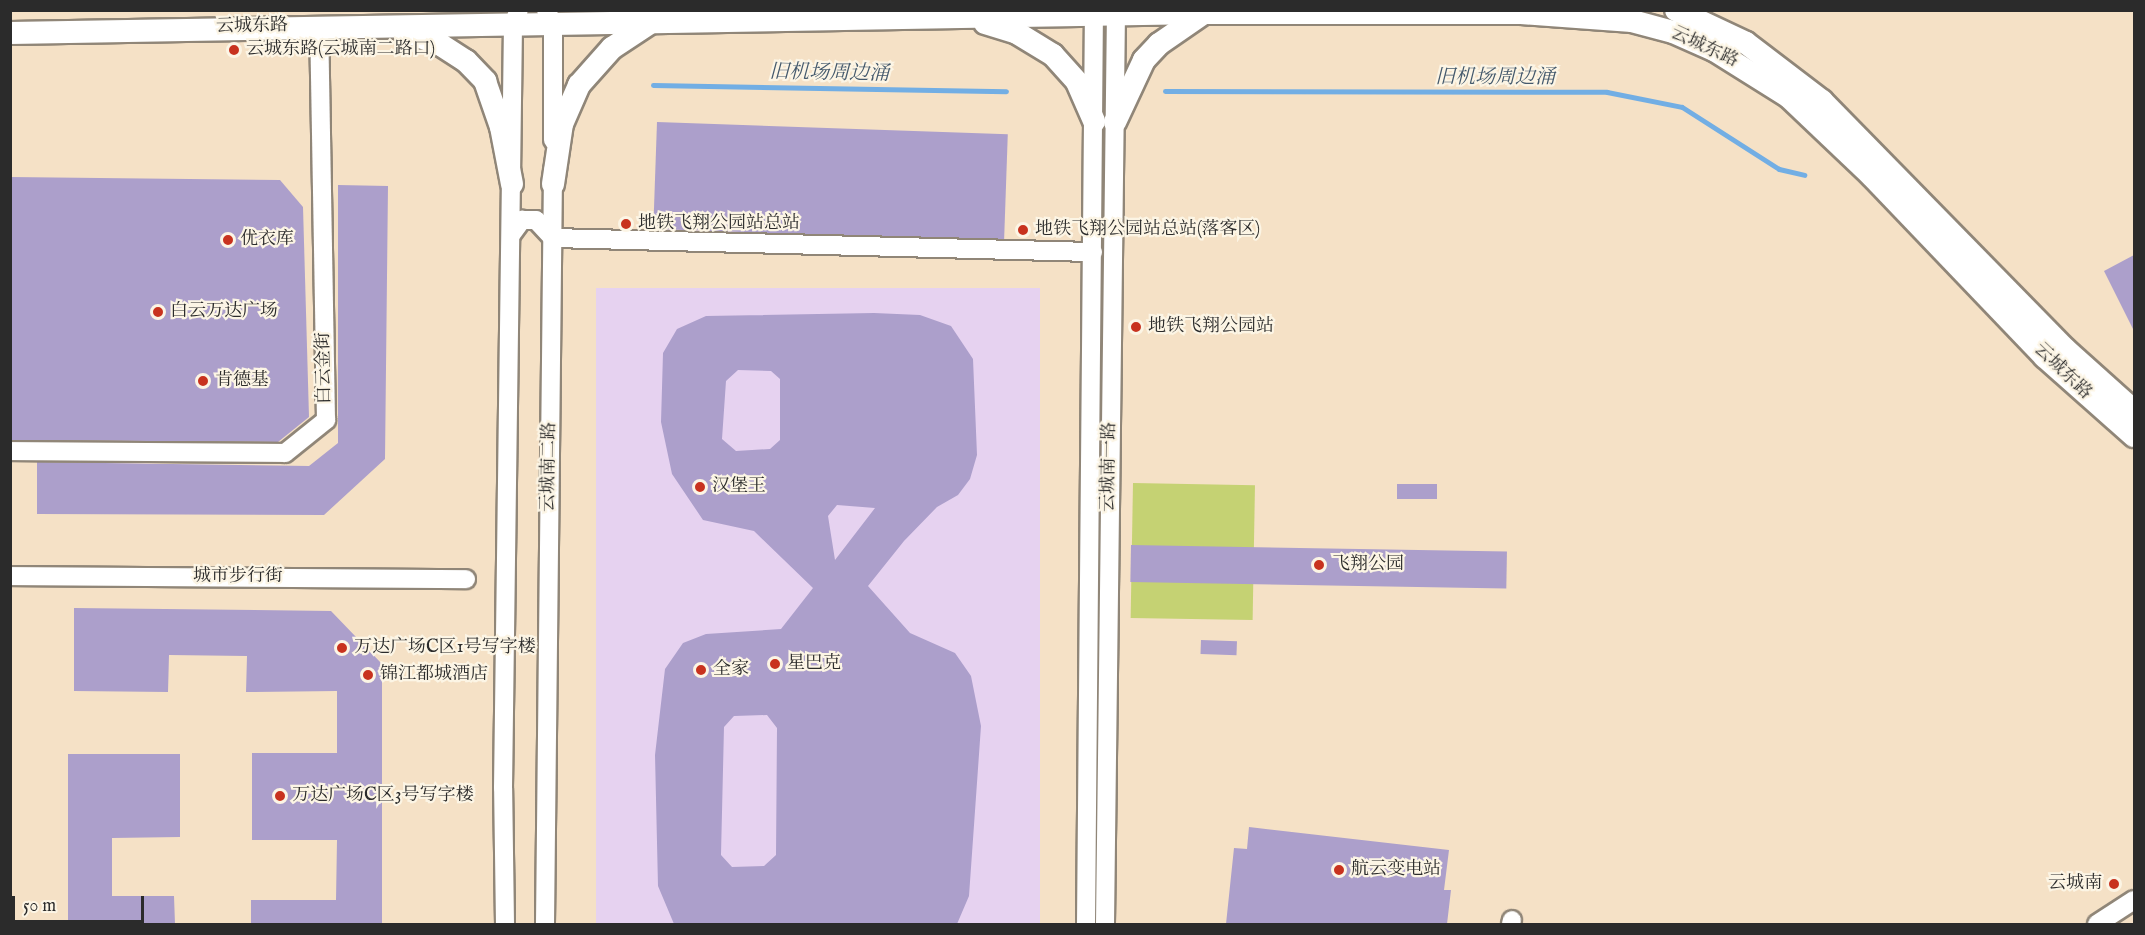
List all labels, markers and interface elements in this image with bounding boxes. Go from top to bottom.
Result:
street label: 云城东路 [216,16,288,38]
street label: 云城东路 [1667,23,1741,73]
place label: 云城东路(云城南二路口) [246,39,435,61]
marker: 云城东路(云城南二路口) [227,43,241,57]
water label: 旧机场周边涌 [769,60,889,86]
water label: 旧机场周边涌 [1435,65,1555,89]
place label: 地铁飞翔公园站总站 [638,213,800,235]
marker: 地铁飞翔公园站总站 [619,217,633,231]
place label: 地铁飞翔公园站总站(落客区) [1035,219,1260,241]
marker: 地铁飞翔公园站总站(落客区) [1016,223,1030,237]
place label: 优衣库 [240,229,294,251]
marker: 优衣库 [221,233,235,247]
place label: 白云万达广场 [170,301,278,323]
marker: 白云万达广场 [151,305,165,319]
place label: 地铁飞翔公园站 [1148,316,1274,338]
marker: 地铁飞翔公园站 [1129,320,1143,334]
street label: 白云金街 [314,332,336,404]
street label: 云城东路 [2029,339,2095,405]
place label: 肯德基 [215,370,269,392]
marker: 肯德基 [196,374,210,388]
street label: 云城南二路 [538,422,562,512]
street label: 云城南一路 [1098,422,1122,512]
place label: 汉堡王 [712,476,766,498]
marker: 汉堡王 [693,480,707,494]
place label: 飞翔公园 [1332,554,1404,576]
marker: 飞翔公园 [1310,556,1328,574]
street label: 城市步行街 [193,566,283,588]
place label: 万达广场C区1号写字楼 [354,637,536,659]
marker: 万达广场C区1号写字楼 [335,641,349,655]
place label: 星巴克 [787,653,841,675]
marker: 星巴克 [768,657,782,671]
place label: 全家 [713,659,749,681]
marker: 全家 [694,663,708,677]
place label: 锦江都城酒店 [380,664,488,686]
marker: 锦江都城酒店 [361,668,375,682]
place label: 万达广场C区3号写字楼 [292,785,474,807]
marker: 万达广场C区3号写字楼 [273,789,287,803]
place label: 航云变电站 [1351,859,1441,881]
marker: 航云变电站 [1332,863,1346,877]
place label: 云城南 [2048,873,2102,895]
marker: 云城南 [2107,877,2121,891]
scale bar [15,884,147,922]
text: 50 m [23,895,56,918]

